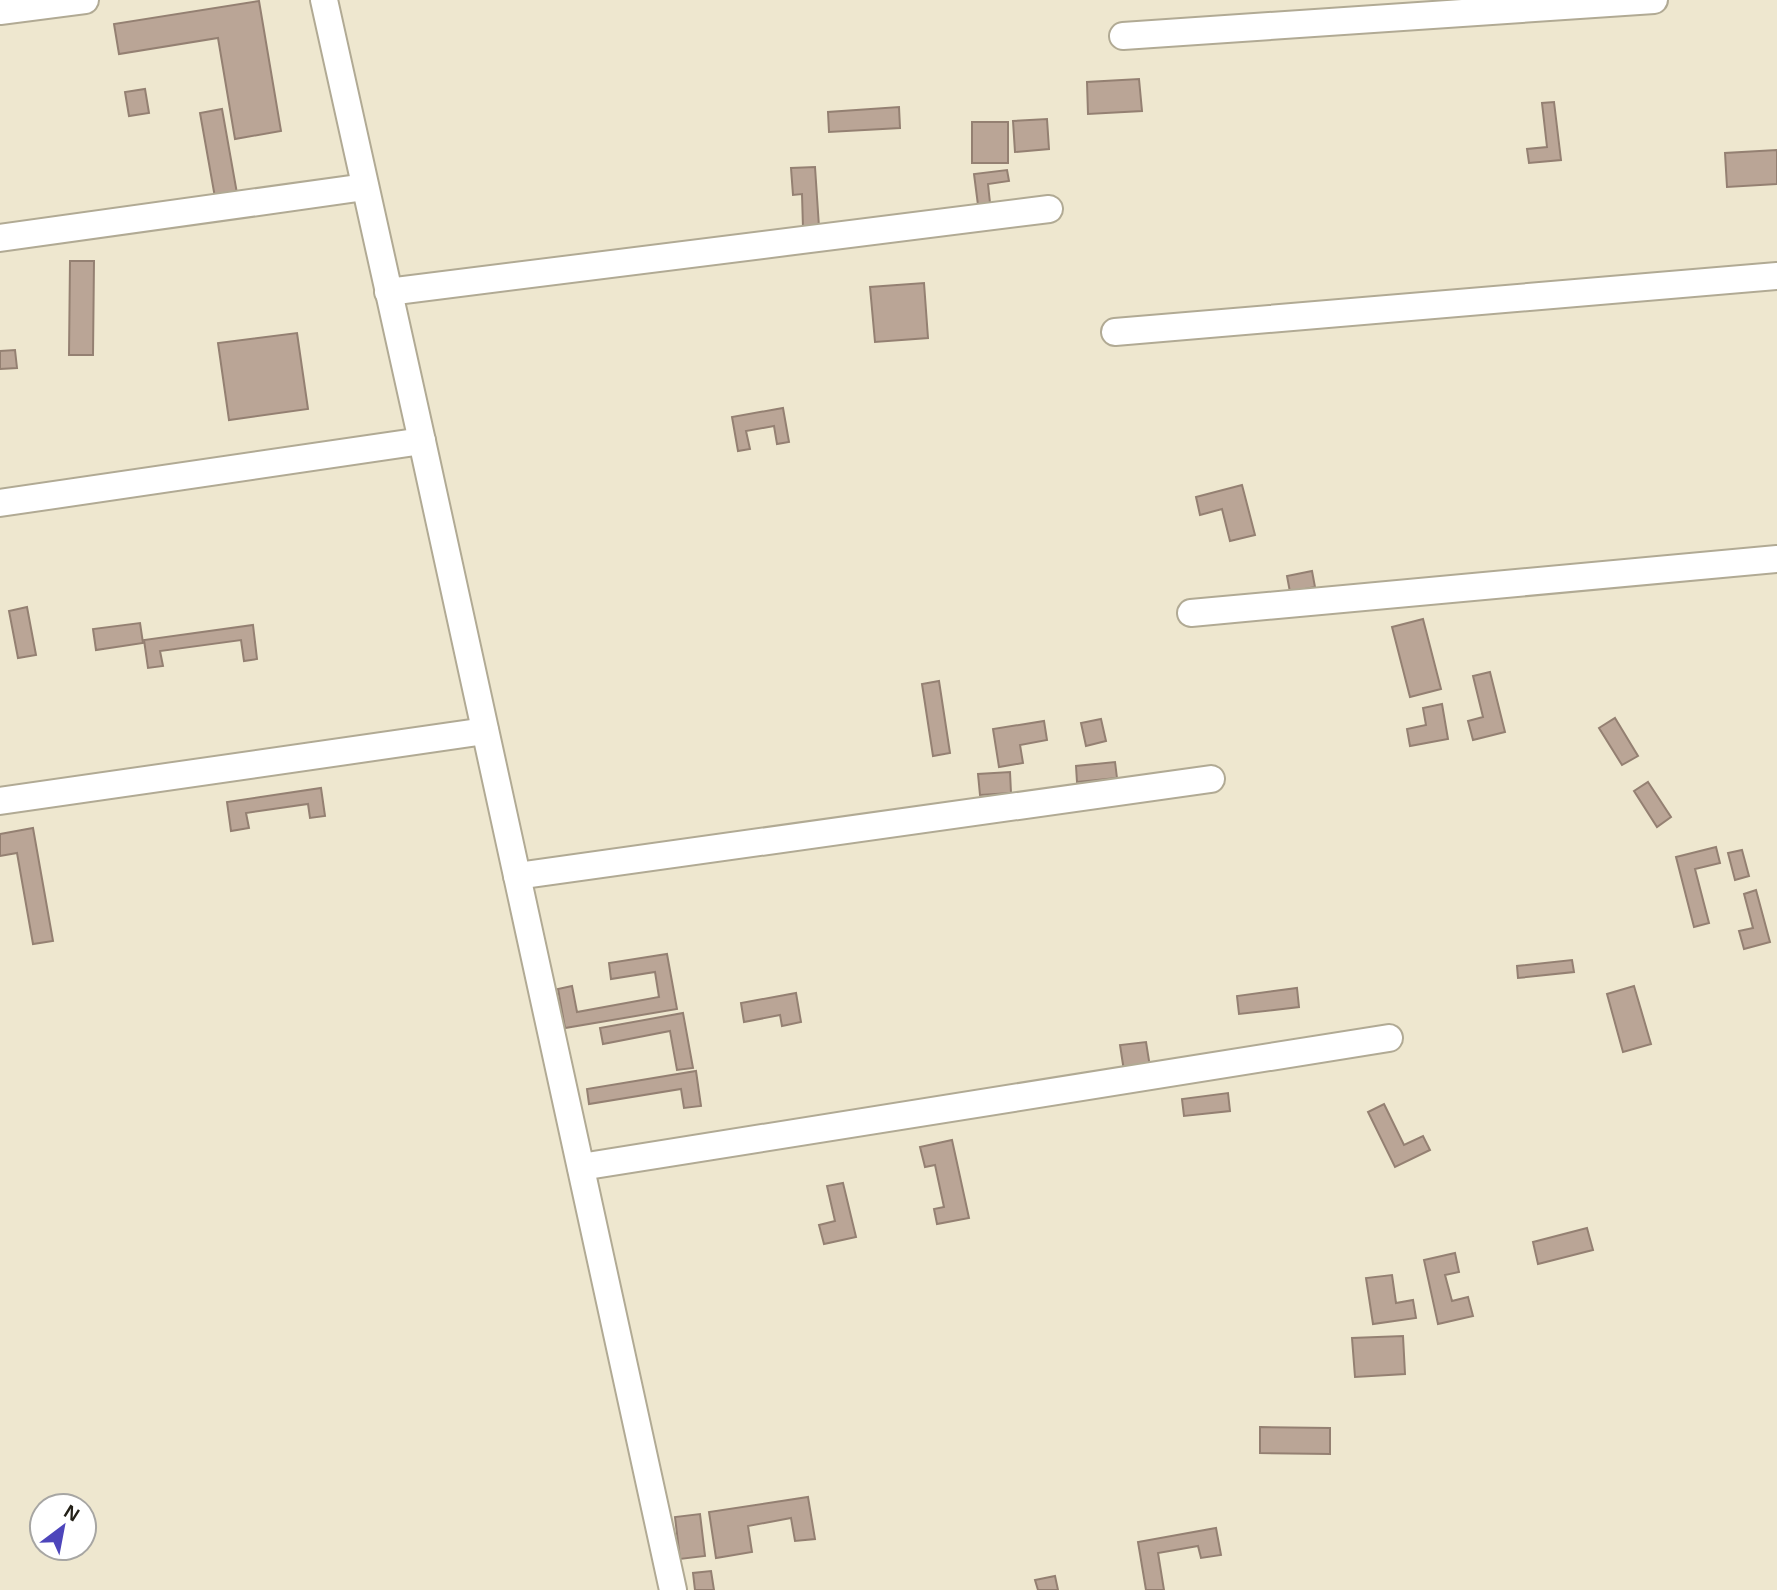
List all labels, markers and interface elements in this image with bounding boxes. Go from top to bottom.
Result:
north arrow [28,1492,98,1562]
text: N [60,1500,83,1526]

